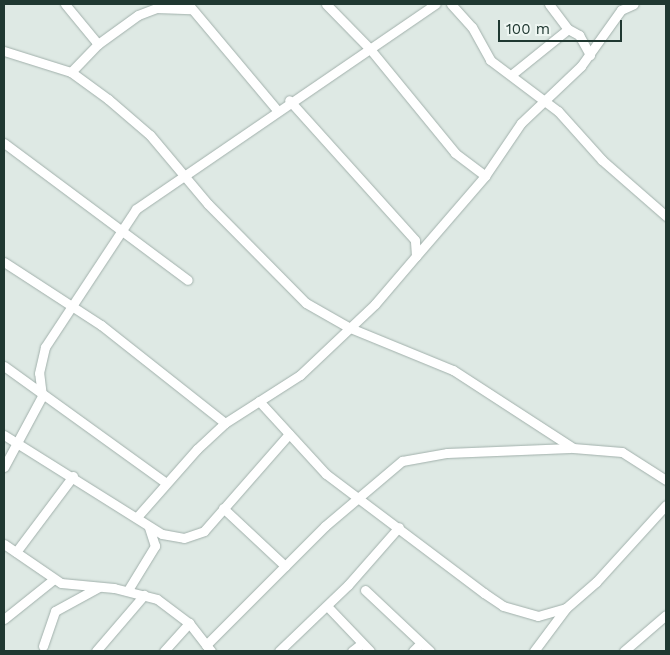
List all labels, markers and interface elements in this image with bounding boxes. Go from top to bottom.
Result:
scale bar [500,10,624,42]
text: 100 m [506,20,550,38]

